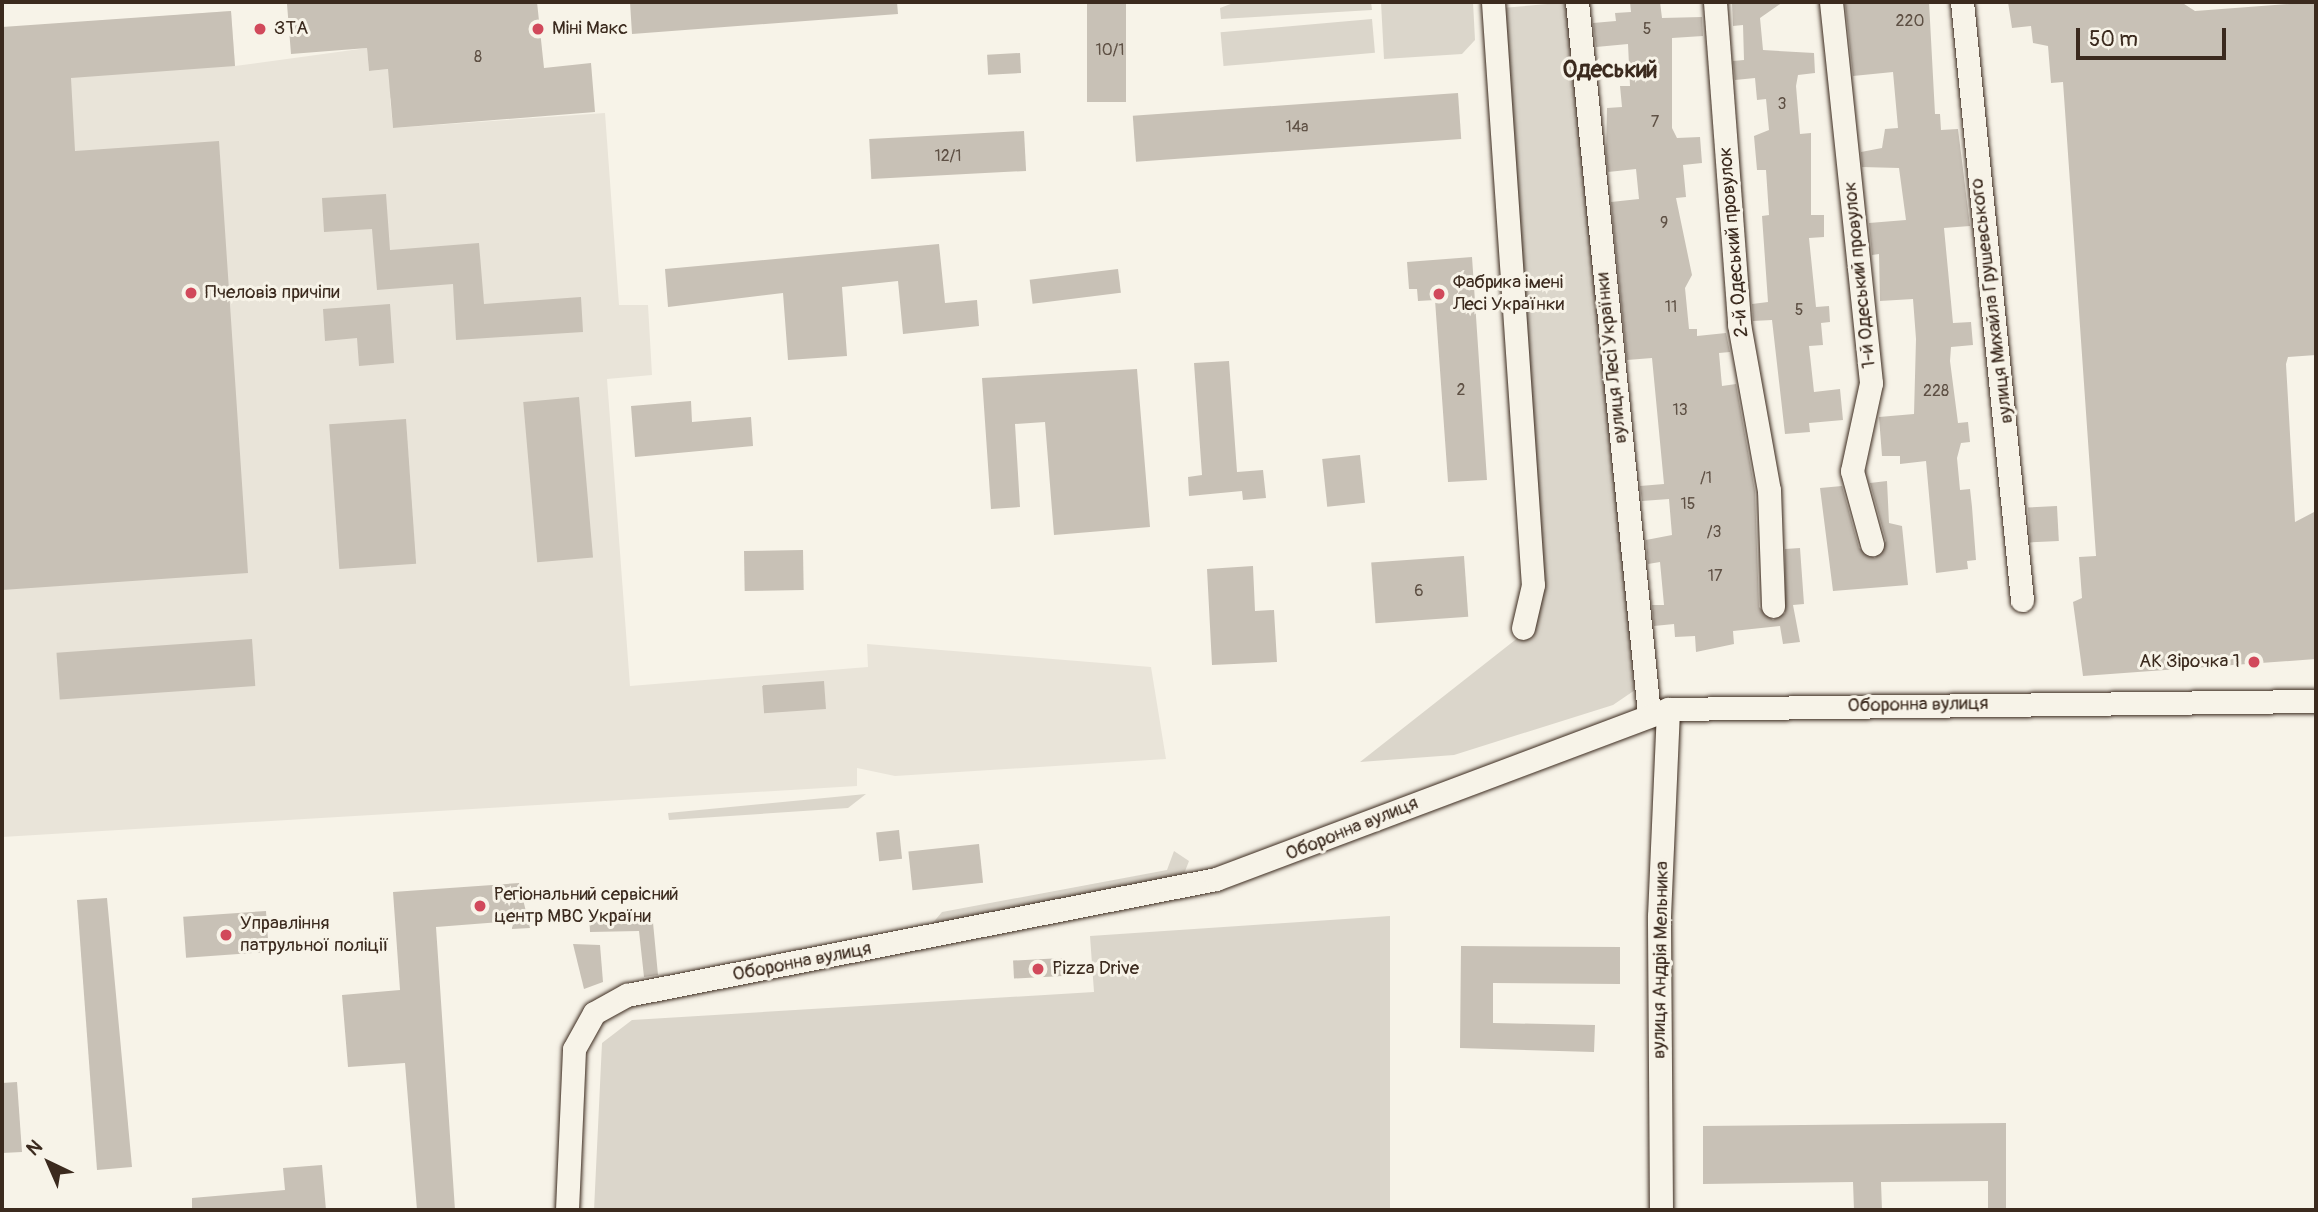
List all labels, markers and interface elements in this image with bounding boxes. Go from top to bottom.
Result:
house number: 220 [1896,11,1924,31]
scale bar [2080,14,2230,58]
place label: ЗТА [274,18,308,40]
place label: Міні Макс [552,18,628,40]
house number: 5 [1643,19,1651,39]
marker: ЗТА [252,21,268,37]
marker: Міні Макс [530,21,546,37]
text: 50 m [2089,26,2138,53]
house number: 10/1 [1095,40,1125,60]
house number: 8 [474,47,482,67]
district label: Одеський [1562,56,1658,84]
house number: 3 [1778,94,1786,114]
house number: 7 [1651,112,1659,132]
house number: 14а [1286,117,1308,137]
house number: 12/1 [934,146,962,166]
street label: 2-й Одеський провулок [1714,146,1754,338]
street label: вулиця Михайла Грушевського [1966,177,2018,425]
street label: 1-й Одеський провулок [1839,180,1881,370]
house number: 9 [1660,213,1668,233]
street label: вулиця Лесі Українки [1592,271,1632,445]
place label: Фабрика імені Лесі Українки [1453,272,1564,316]
place label: Пчеловіз причіпи [205,282,340,304]
marker: Пчеловіз причіпи [183,285,199,301]
marker: Фабрика імені Лесі Українки [1431,286,1447,302]
house number: 11 [1665,297,1677,317]
house number: 5 [1795,300,1803,320]
house number: 2 [1457,380,1465,400]
house number: 228 [1923,381,1949,401]
house number: 13 [1672,400,1688,420]
house number: /1 [1700,468,1712,488]
house number: 15 [1681,494,1695,514]
house number: /3 [1707,522,1721,542]
house number: 17 [1708,566,1722,586]
house number: 6 [1414,581,1424,601]
place label: АК Зірочка 1 [2139,651,2240,673]
marker: АК Зірочка 1 [2246,654,2262,670]
street label: Оборонна вулиця [1847,692,1989,718]
street label: Оборонна вулиця [1282,792,1422,866]
street label: вулиця Андрія Мельника [1648,861,1674,1059]
place label: Регіональний сервісний центр МВС України [494,884,679,928]
marker: Регіональний сервісний центр МВС України [472,898,488,914]
place label: Управління патрульної поліції [240,913,389,957]
marker: Управління патрульної поліції [218,927,234,943]
street label: Оборонна вулиця [731,937,873,987]
place label: Pizza Drive [1052,958,1139,980]
marker: Pizza Drive [1030,961,1046,977]
north arrow [14,1128,84,1198]
text: N [21,1135,47,1161]

